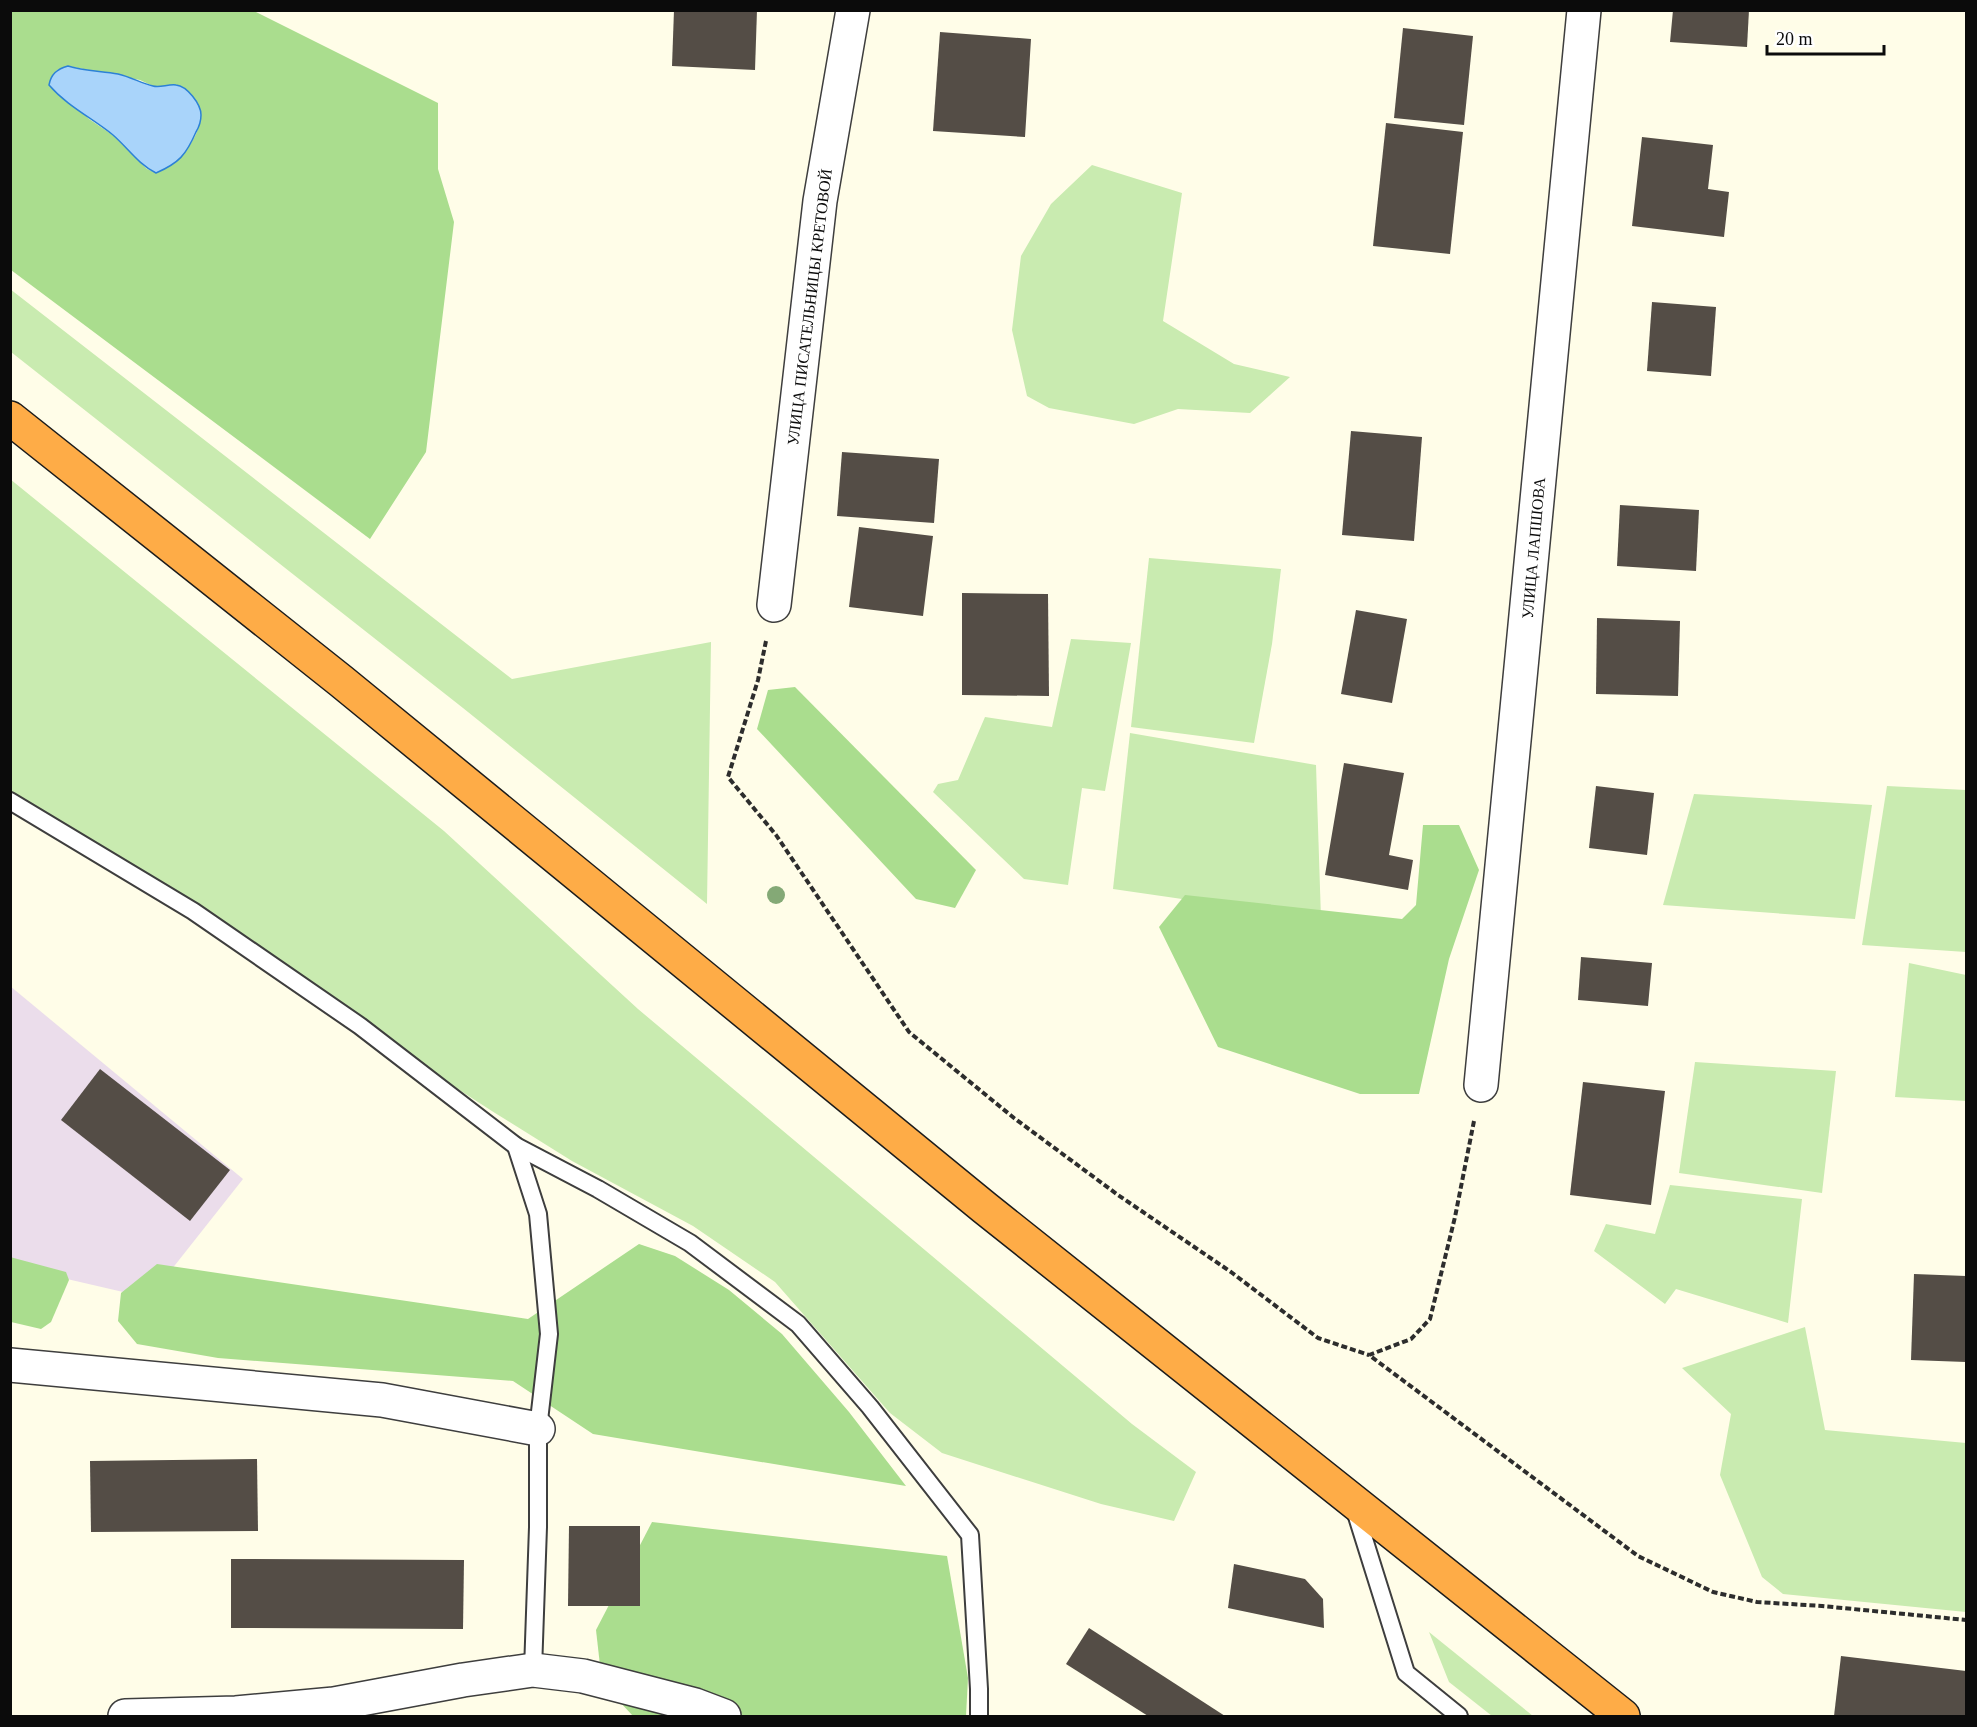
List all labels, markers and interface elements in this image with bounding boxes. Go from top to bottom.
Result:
scale bar [1767,18,1884,56]
text: 20 m [1776,29,1813,49]
street label: УЛИЦА ПИСАТЕЛЬНИЦЫ КРЕТОВОЙ [783,167,836,446]
street label: УЛИЦА ЛАПШОВА [1519,476,1549,620]

